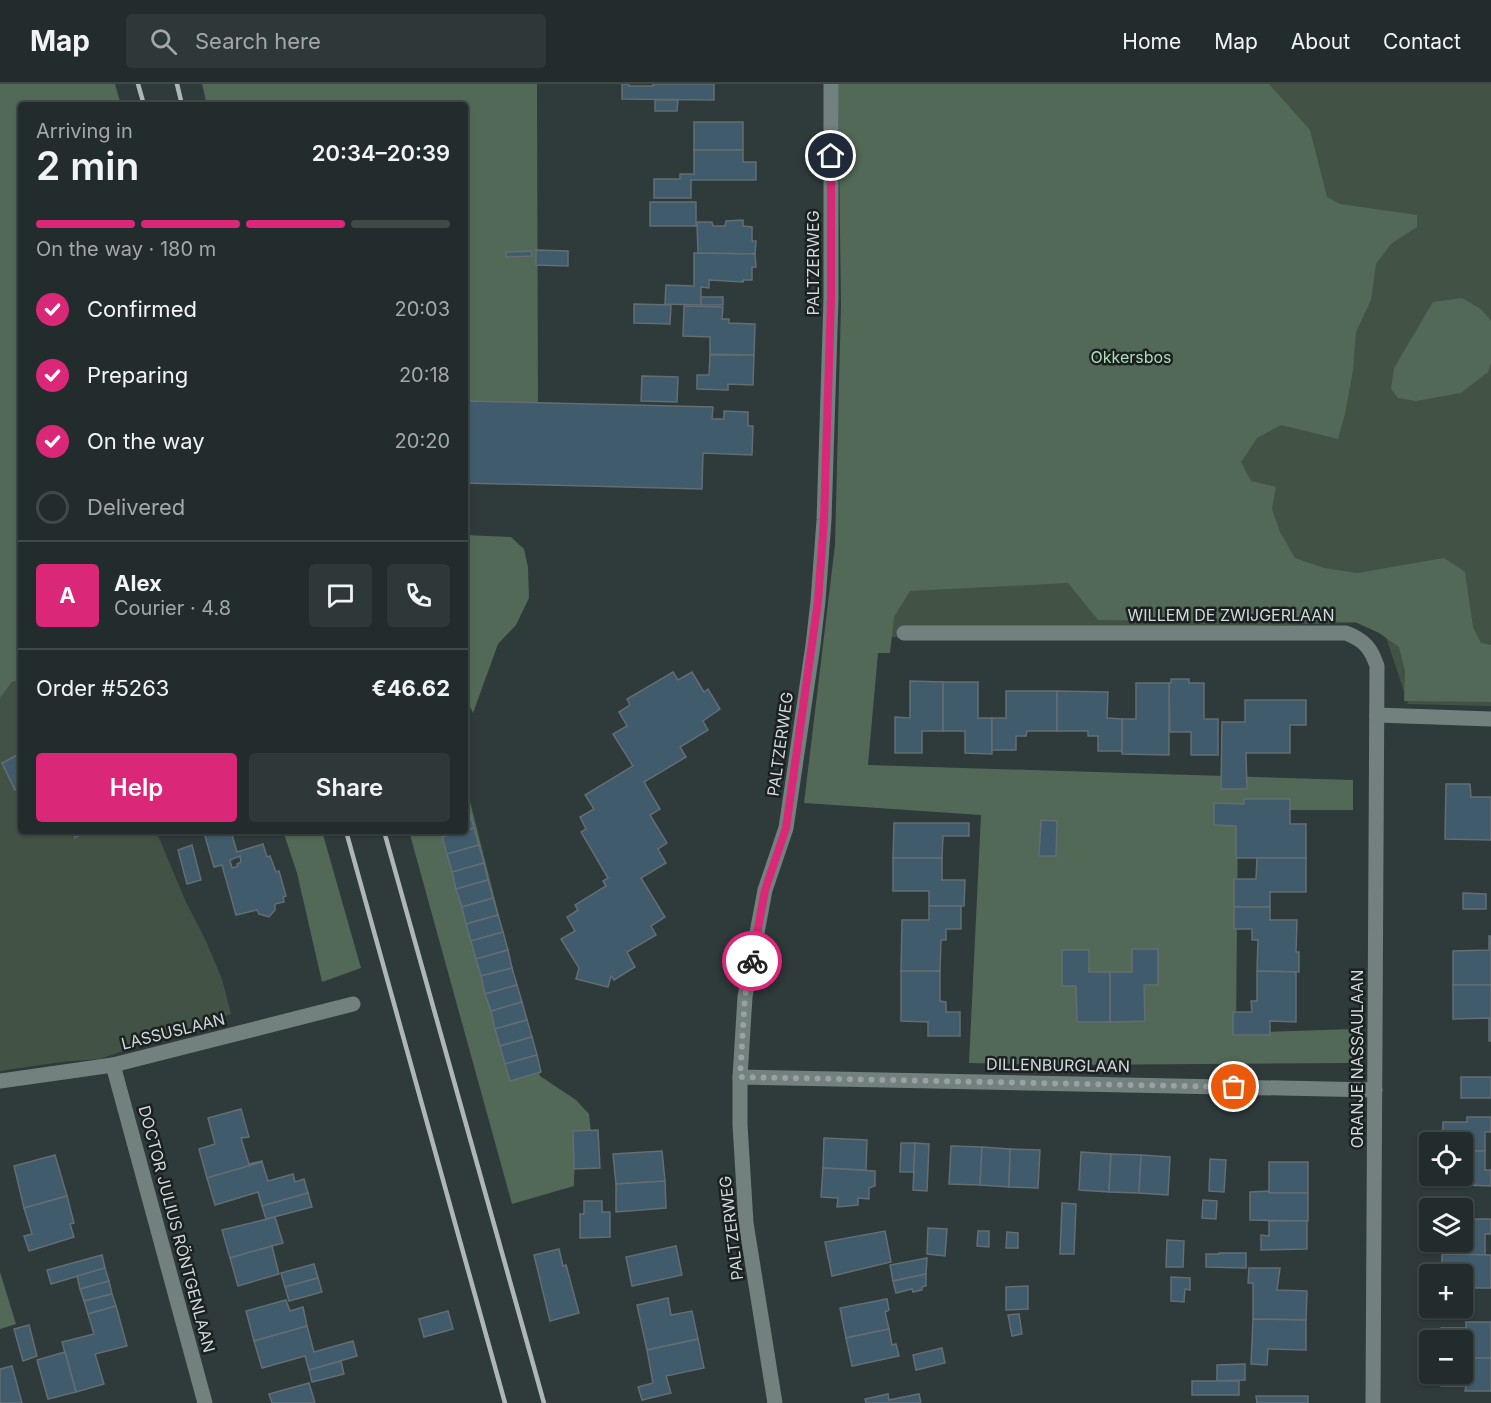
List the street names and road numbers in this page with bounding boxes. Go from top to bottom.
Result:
street label: PALTZERWEG [803,210,823,316]
street label: WILLEM DE ZWIJGERLAAN [1128,605,1334,625]
street label: PALTZERWEG [763,691,797,797]
street label: ORANJE NASSAULAAN [1347,970,1367,1148]
street label: LASSUSLAAN [119,1008,227,1054]
street label: DILLENBURGLAAN [986,1054,1130,1076]
street label: DOCTOR JULIUS RÖNTGENLAAN [134,1103,220,1355]
street label: PALTZERWEG [715,1175,747,1281]

